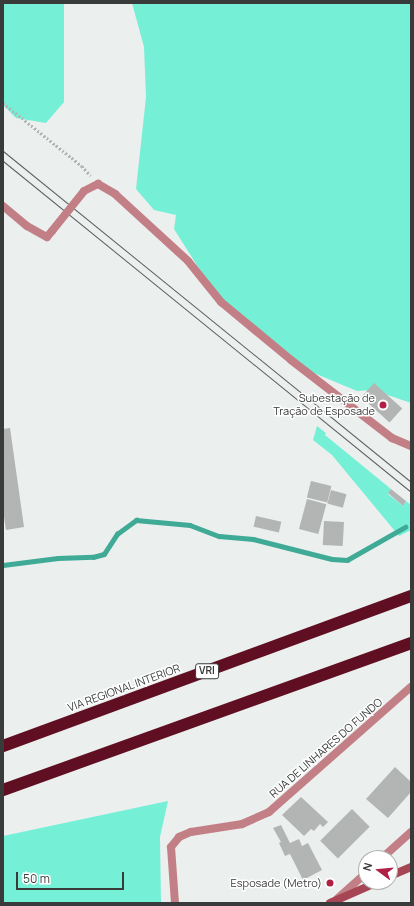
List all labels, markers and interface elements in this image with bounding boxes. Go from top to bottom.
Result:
place label: Subestação de Tração de Esposade [273,392,375,418]
marker: Subestação de Tração de Esposade [378,400,388,410]
street label: VIA REGIONAL INTERIOR [66,661,182,715]
road number: VRI [195,663,219,679]
street label: RUA DE LINHARES DO FUNDO [267,695,385,801]
north arrow [358,850,398,890]
text: N [359,861,375,873]
scale bar [18,864,126,890]
text: 50 m [23,870,50,887]
place label: Esposade (Metro) [231,876,322,890]
marker: Esposade (Metro) [325,878,335,888]

